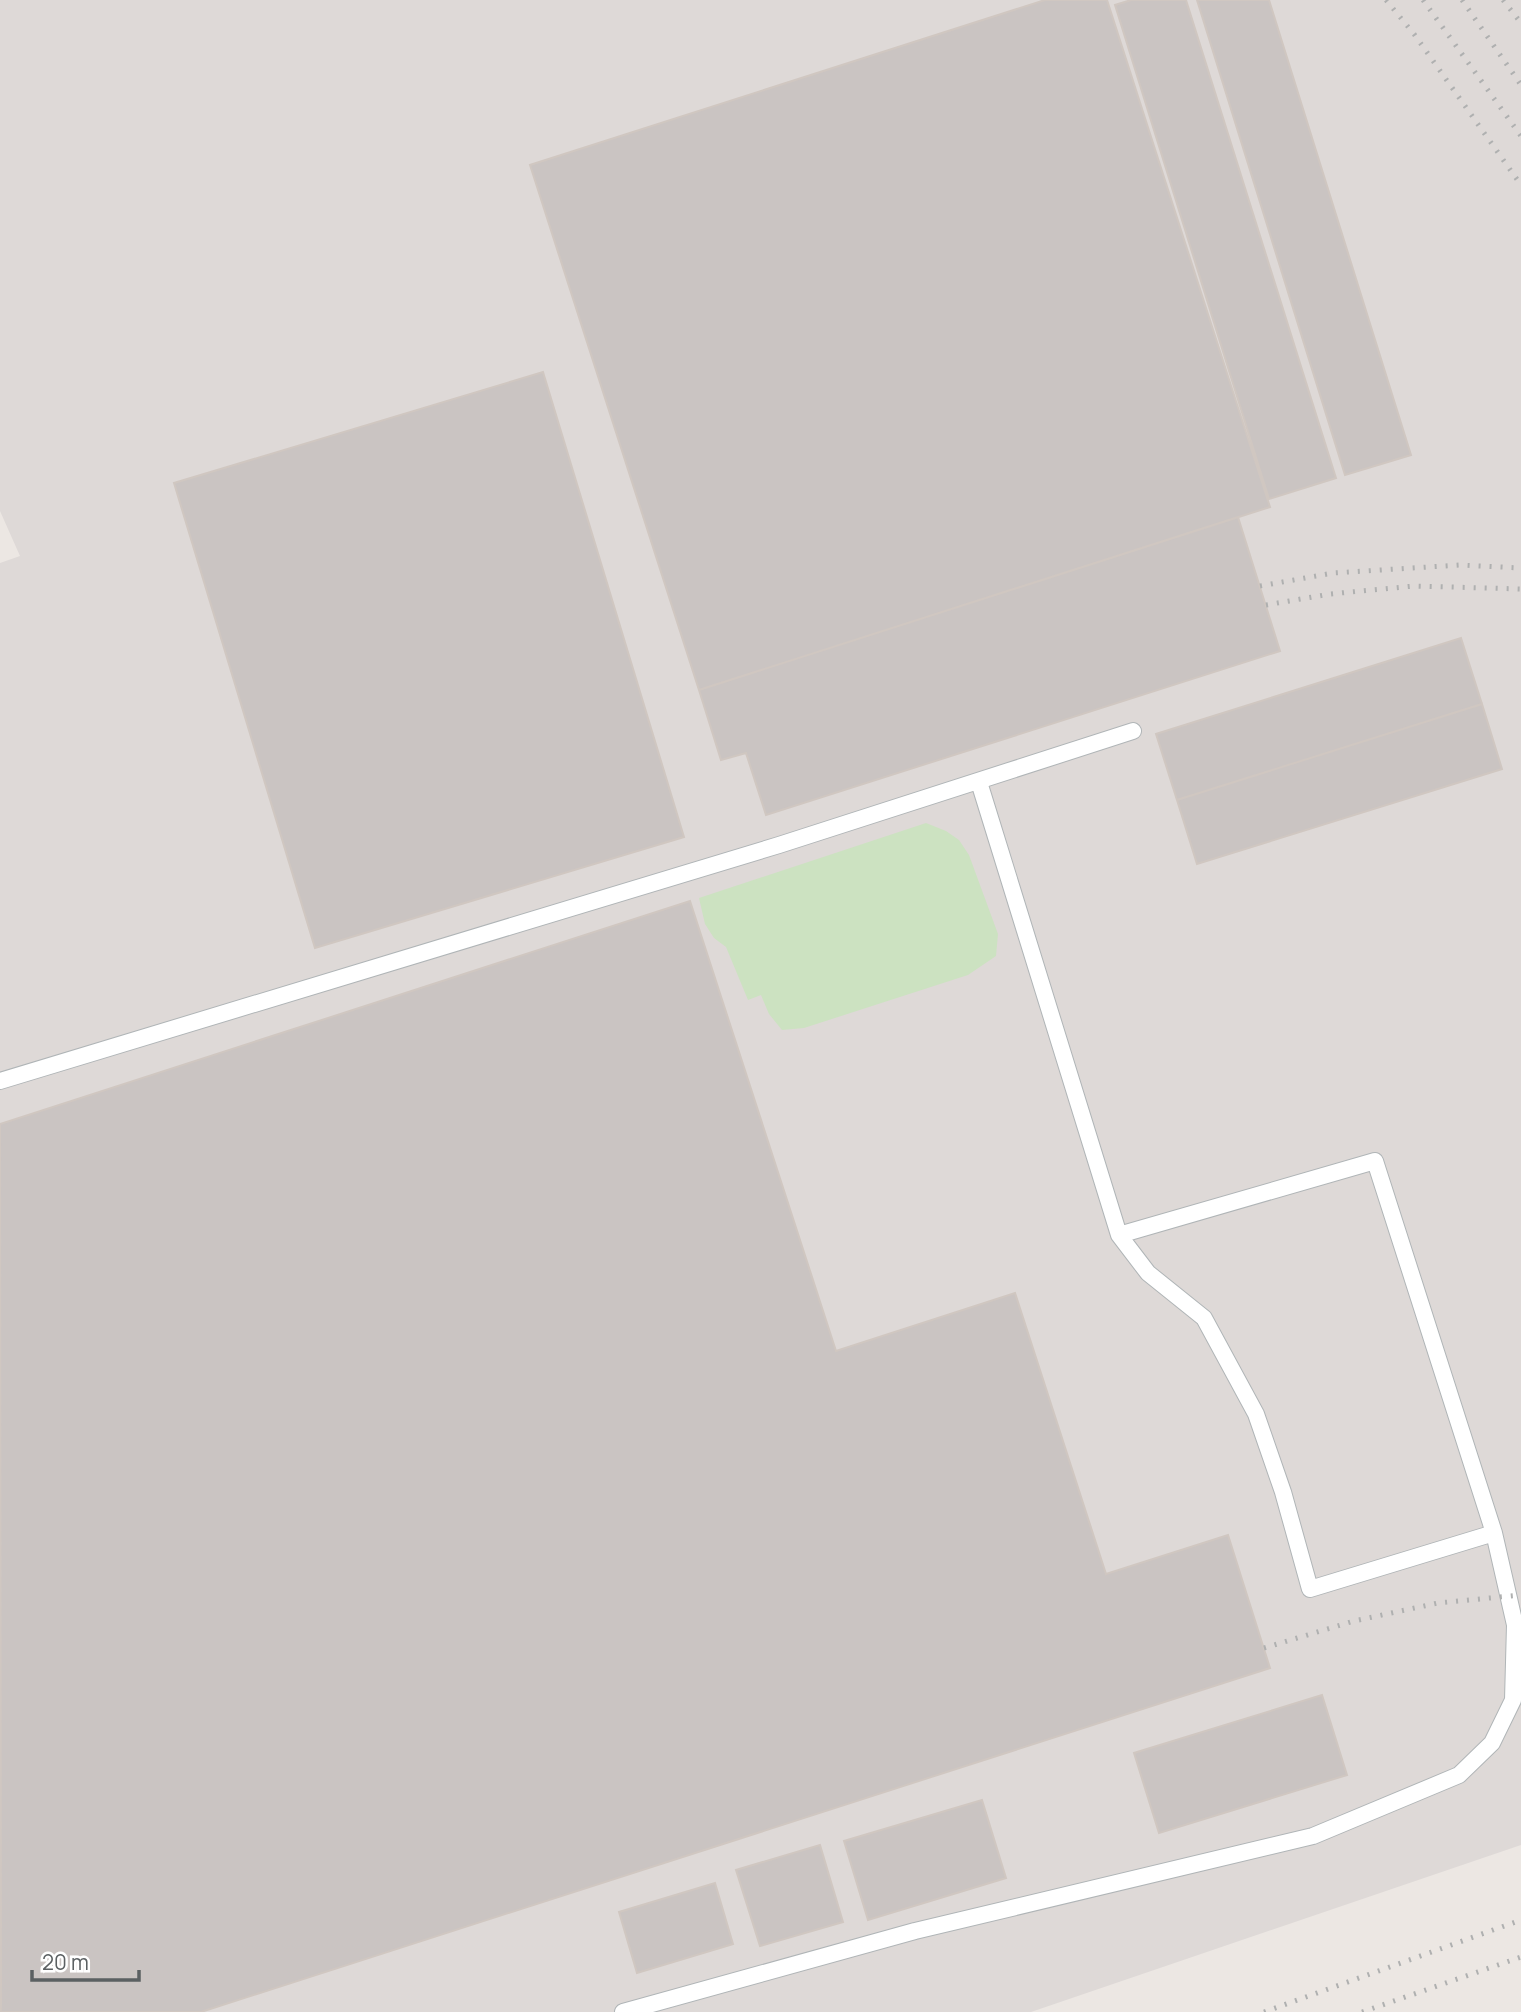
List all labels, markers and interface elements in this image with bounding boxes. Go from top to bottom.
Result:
scale bar [32,1938,138,1982]
text: 20 m [42,1948,89,1976]

